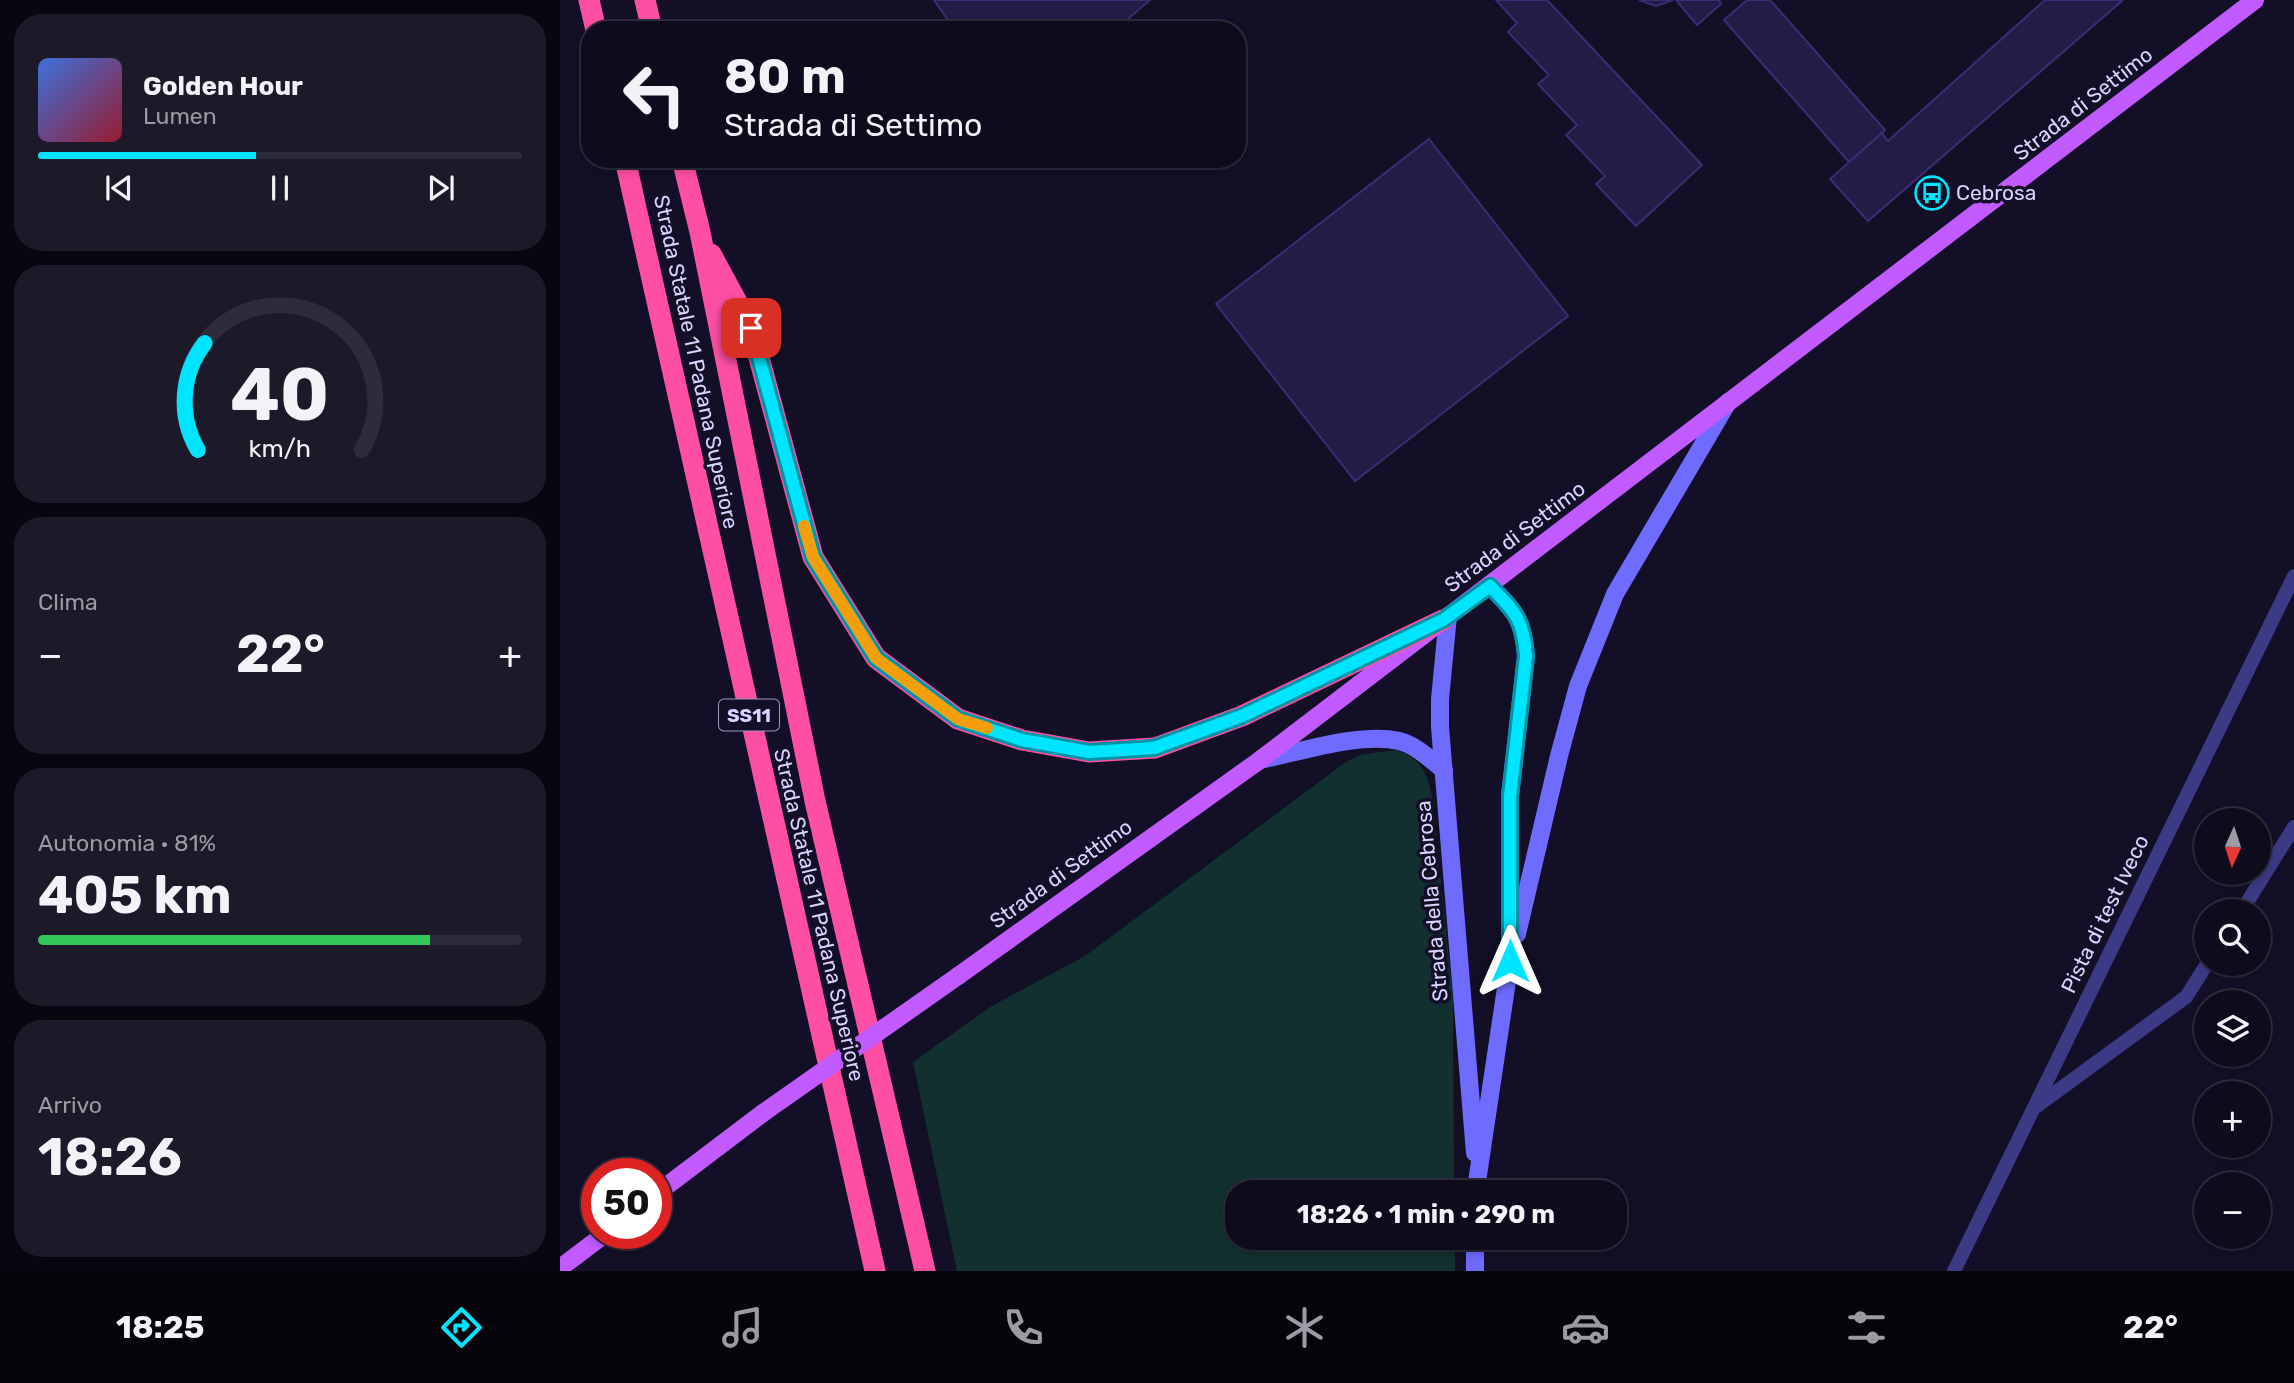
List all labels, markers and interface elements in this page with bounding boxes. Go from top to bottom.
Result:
street label: Strada di Settimo [2008,42,2157,166]
text: 80 m [724,47,846,105]
icon: left [609,49,700,140]
text: Golden Hour [143,71,303,102]
text: Lumen [143,102,217,130]
text: Strada di Settimo [724,106,982,144]
icon: previous [100,169,138,207]
icon: pause [261,169,299,207]
icon: next [422,169,460,207]
bus stop icon: Cebrosa [1913,174,1951,212]
place label: Cebrosa [1956,180,2036,205]
street label: Strada Statale 11 Padana Superiore [649,193,744,531]
pin [721,298,781,358]
icon: arrive [732,309,770,347]
text: 40 [230,353,330,439]
text: km/h [249,434,311,463]
street label: Strada di Settimo [1439,476,1590,598]
text: Clima [38,588,98,616]
text: 22° [236,623,325,685]
text: − [38,632,63,678]
text: + [498,632,522,678]
road number: SS11 [719,700,779,730]
street label: Strada Statale 11 Padana Superiore [769,746,870,1084]
street label: Strada della Cebrosa [1410,800,1453,1002]
north arrow [2194,808,2272,886]
map controls [2194,808,2271,1249]
street label: Strada di Settimo [985,814,1137,934]
text: Autonomia · 81% [38,829,216,857]
street label: Pista di test Iveco [2055,831,2154,997]
text: 405 km [38,864,232,926]
button: search [2194,899,2271,976]
position arrow [1473,924,1547,998]
button: layers [2194,990,2271,1067]
button: + [2194,1081,2271,1158]
text: Arrivo [38,1091,102,1119]
text: 18:26 [38,1126,182,1188]
speed limit sign: 50 [581,1158,672,1249]
button: − [2194,1172,2271,1249]
text: 18:26 · 1 min · 290 m [1297,1199,1555,1230]
icon: directions [437,1303,486,1352]
icon: music [718,1303,767,1352]
icon: phone [999,1303,1048,1352]
icon: climate [1280,1303,1329,1352]
icon: car [1561,1303,1610,1352]
icon: filters [1842,1303,1891,1352]
text: 18:25 [116,1308,204,1346]
text: 22° [2123,1308,2178,1346]

